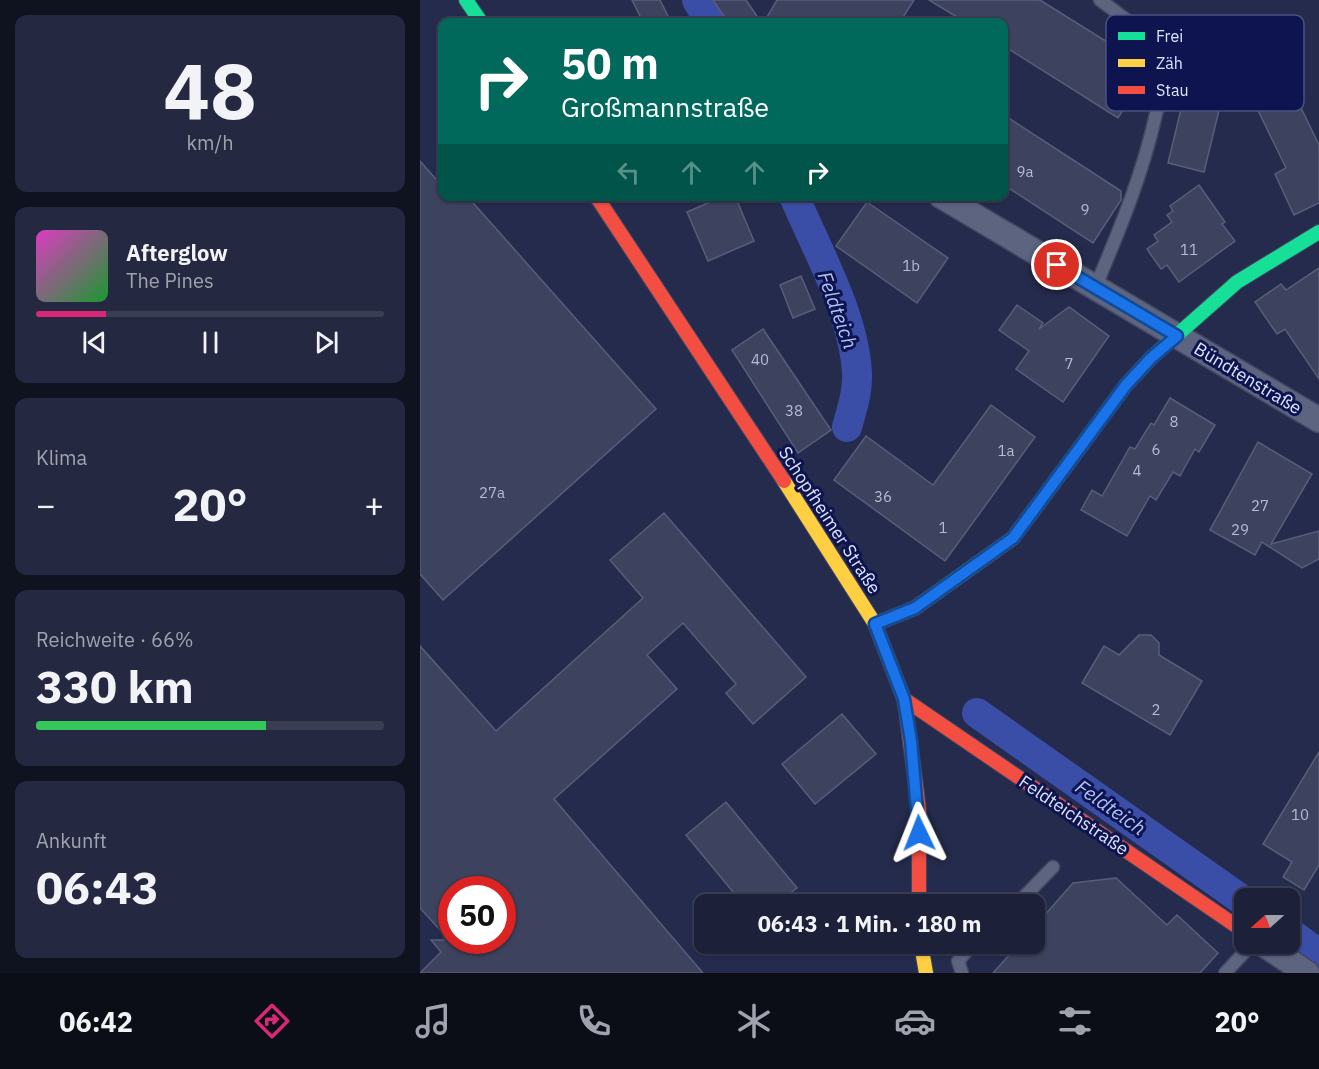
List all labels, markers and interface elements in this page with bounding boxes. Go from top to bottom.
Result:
legend [1106,15,1304,111]
text: Frei [1156,26,1183,46]
text: 50 m [561,36,659,91]
text: 48 [163,39,257,140]
icon: right [462,42,540,120]
text: Zäh [1156,53,1183,73]
text: Stau [1156,80,1189,100]
text: Großmannstraße [561,89,769,124]
text: km/h [186,129,234,156]
icon: left [612,156,645,189]
icon: ahead [675,156,708,189]
icon: ahead [738,156,771,189]
icon: right [801,156,834,189]
house number: 9a [1016,162,1034,181]
house number: 9 [1080,200,1090,219]
text: Afterglow [126,238,228,267]
pin [1031,239,1082,290]
house number: 11 [1180,240,1198,259]
icon: arrive [1040,248,1073,281]
house number: 1b [902,256,920,275]
text: The Pines [126,267,214,294]
water label: Feldteich [812,268,864,352]
icon: previous [78,326,111,359]
icon: pause [194,326,227,359]
icon: next [310,326,343,359]
street label: Bündtenstraße [1190,337,1306,419]
house number: 40 [751,350,769,369]
house number: 7 [1064,354,1074,373]
house number: 38 [785,401,803,420]
house number: 8 [1169,412,1179,431]
house number: 6 [1151,440,1161,459]
house number: 1a [997,441,1015,460]
street label: Schopfheimer Straße [774,442,886,598]
text: Klima [36,444,87,471]
house number: 4 [1132,461,1142,480]
text: 20° [172,475,248,533]
text: − [36,483,56,526]
text: + [364,483,384,526]
house number: 27a [479,483,505,502]
house number: 36 [874,487,892,506]
house number: 27 [1251,496,1269,515]
house number: 1 [938,518,948,537]
house number: 29 [1231,520,1249,539]
text: Reichweite · 66% [36,626,193,653]
text: 330 km [36,657,194,715]
house number: 2 [1151,700,1161,719]
street label: Feldteichstraße [1015,770,1133,860]
water label: Feldteich [1070,773,1152,841]
position arrow [887,801,951,865]
house number: 10 [1291,805,1309,824]
text: Ankunft [36,827,107,854]
text: 06:43 [36,858,159,916]
speed limit sign: 50 [438,876,516,954]
north arrow [1234,888,1300,954]
map controls [1234,888,1300,954]
text: 06:43 · 1 Min. · 180 m [758,909,981,938]
icon: directions [251,1000,293,1042]
icon: music [412,1000,454,1042]
icon: phone [573,1000,615,1042]
icon: climate [733,1000,775,1042]
icon: car [894,1000,936,1042]
icon: filters [1054,1000,1096,1042]
text: 06:42 [59,1004,133,1039]
text: 20° [1215,1004,1260,1039]

